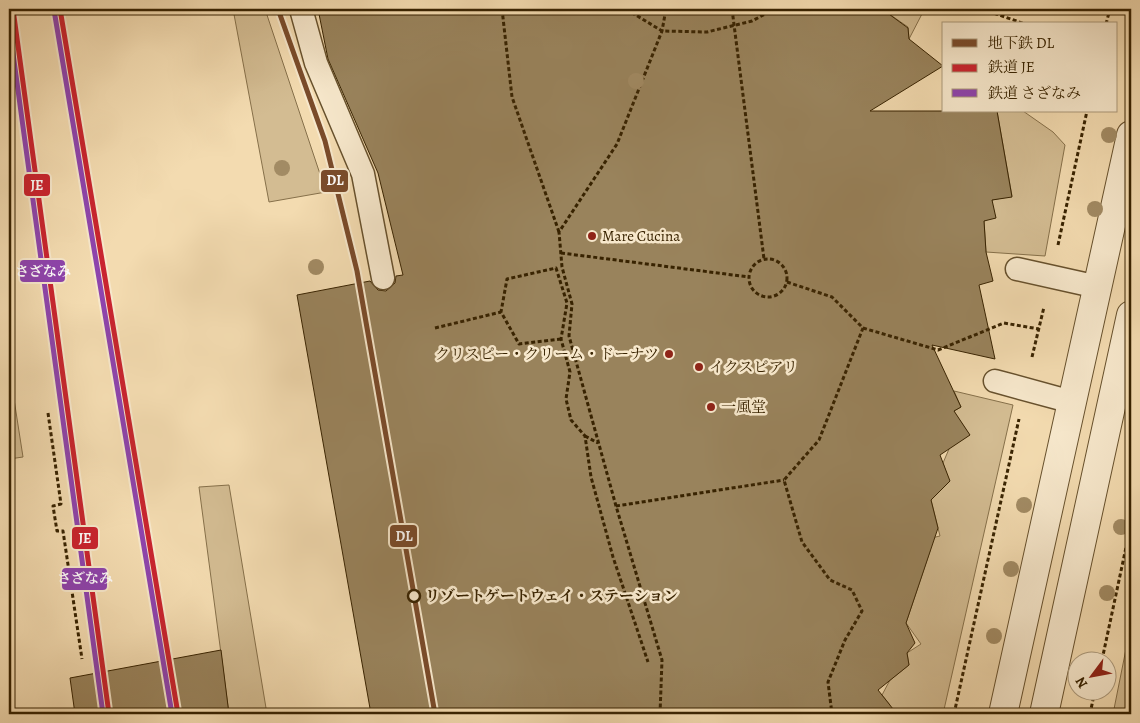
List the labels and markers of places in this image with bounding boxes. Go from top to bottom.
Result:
place label: Mare Cucina [602,226,680,246]
marker: Mare Cucina [586,230,598,242]
place label: クリスピー・クリーム・ドーナツ [435,344,659,364]
marker: クリスピー・クリーム・ドーナツ [663,348,675,360]
place label: イクスピアリ [709,357,798,377]
marker: イクスピアリ [693,361,705,373]
place label: 一風堂 [721,397,766,417]
marker: 一風堂 [705,401,717,413]
place label: リゾートゲートウェイ・ステーション [425,586,678,606]
marker: リゾートゲートウェイ・ステーション [407,589,421,603]

